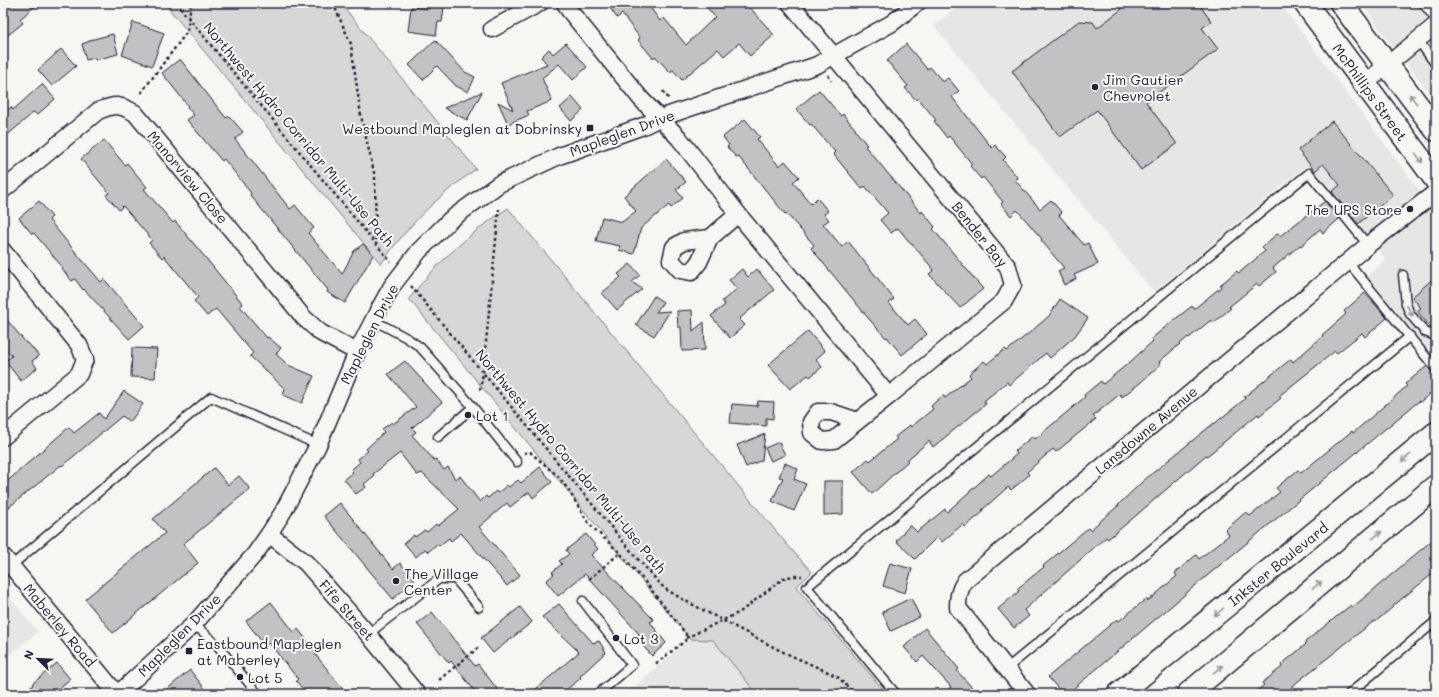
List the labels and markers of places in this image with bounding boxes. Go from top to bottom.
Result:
place label: Jim Gautier Chevrolet [1103,70,1184,105]
marker: Jim Gautier Chevrolet [1090,82,1100,92]
place label: Westbound Mapleglen at Dobrinsky [342,119,582,138]
marker: Westbound Mapleglen at Dobrinsky [585,123,595,133]
place label: The UPS Store [1305,200,1402,219]
marker: The UPS Store [1405,204,1415,214]
place label: Lot 1 [476,406,509,425]
marker: Lot 1 [463,410,473,420]
place label: The Village Center [404,564,479,599]
marker: The Village Center [391,576,401,586]
place label: Lot 3 [624,629,659,648]
marker: Lot 3 [611,633,621,643]
place label: Eastbound Mapleglen at Maberley [197,634,341,669]
marker: Eastbound Mapleglen at Maberley [184,646,194,656]
place label: Lot 5 [248,668,282,687]
marker: Lot 5 [235,672,245,682]

